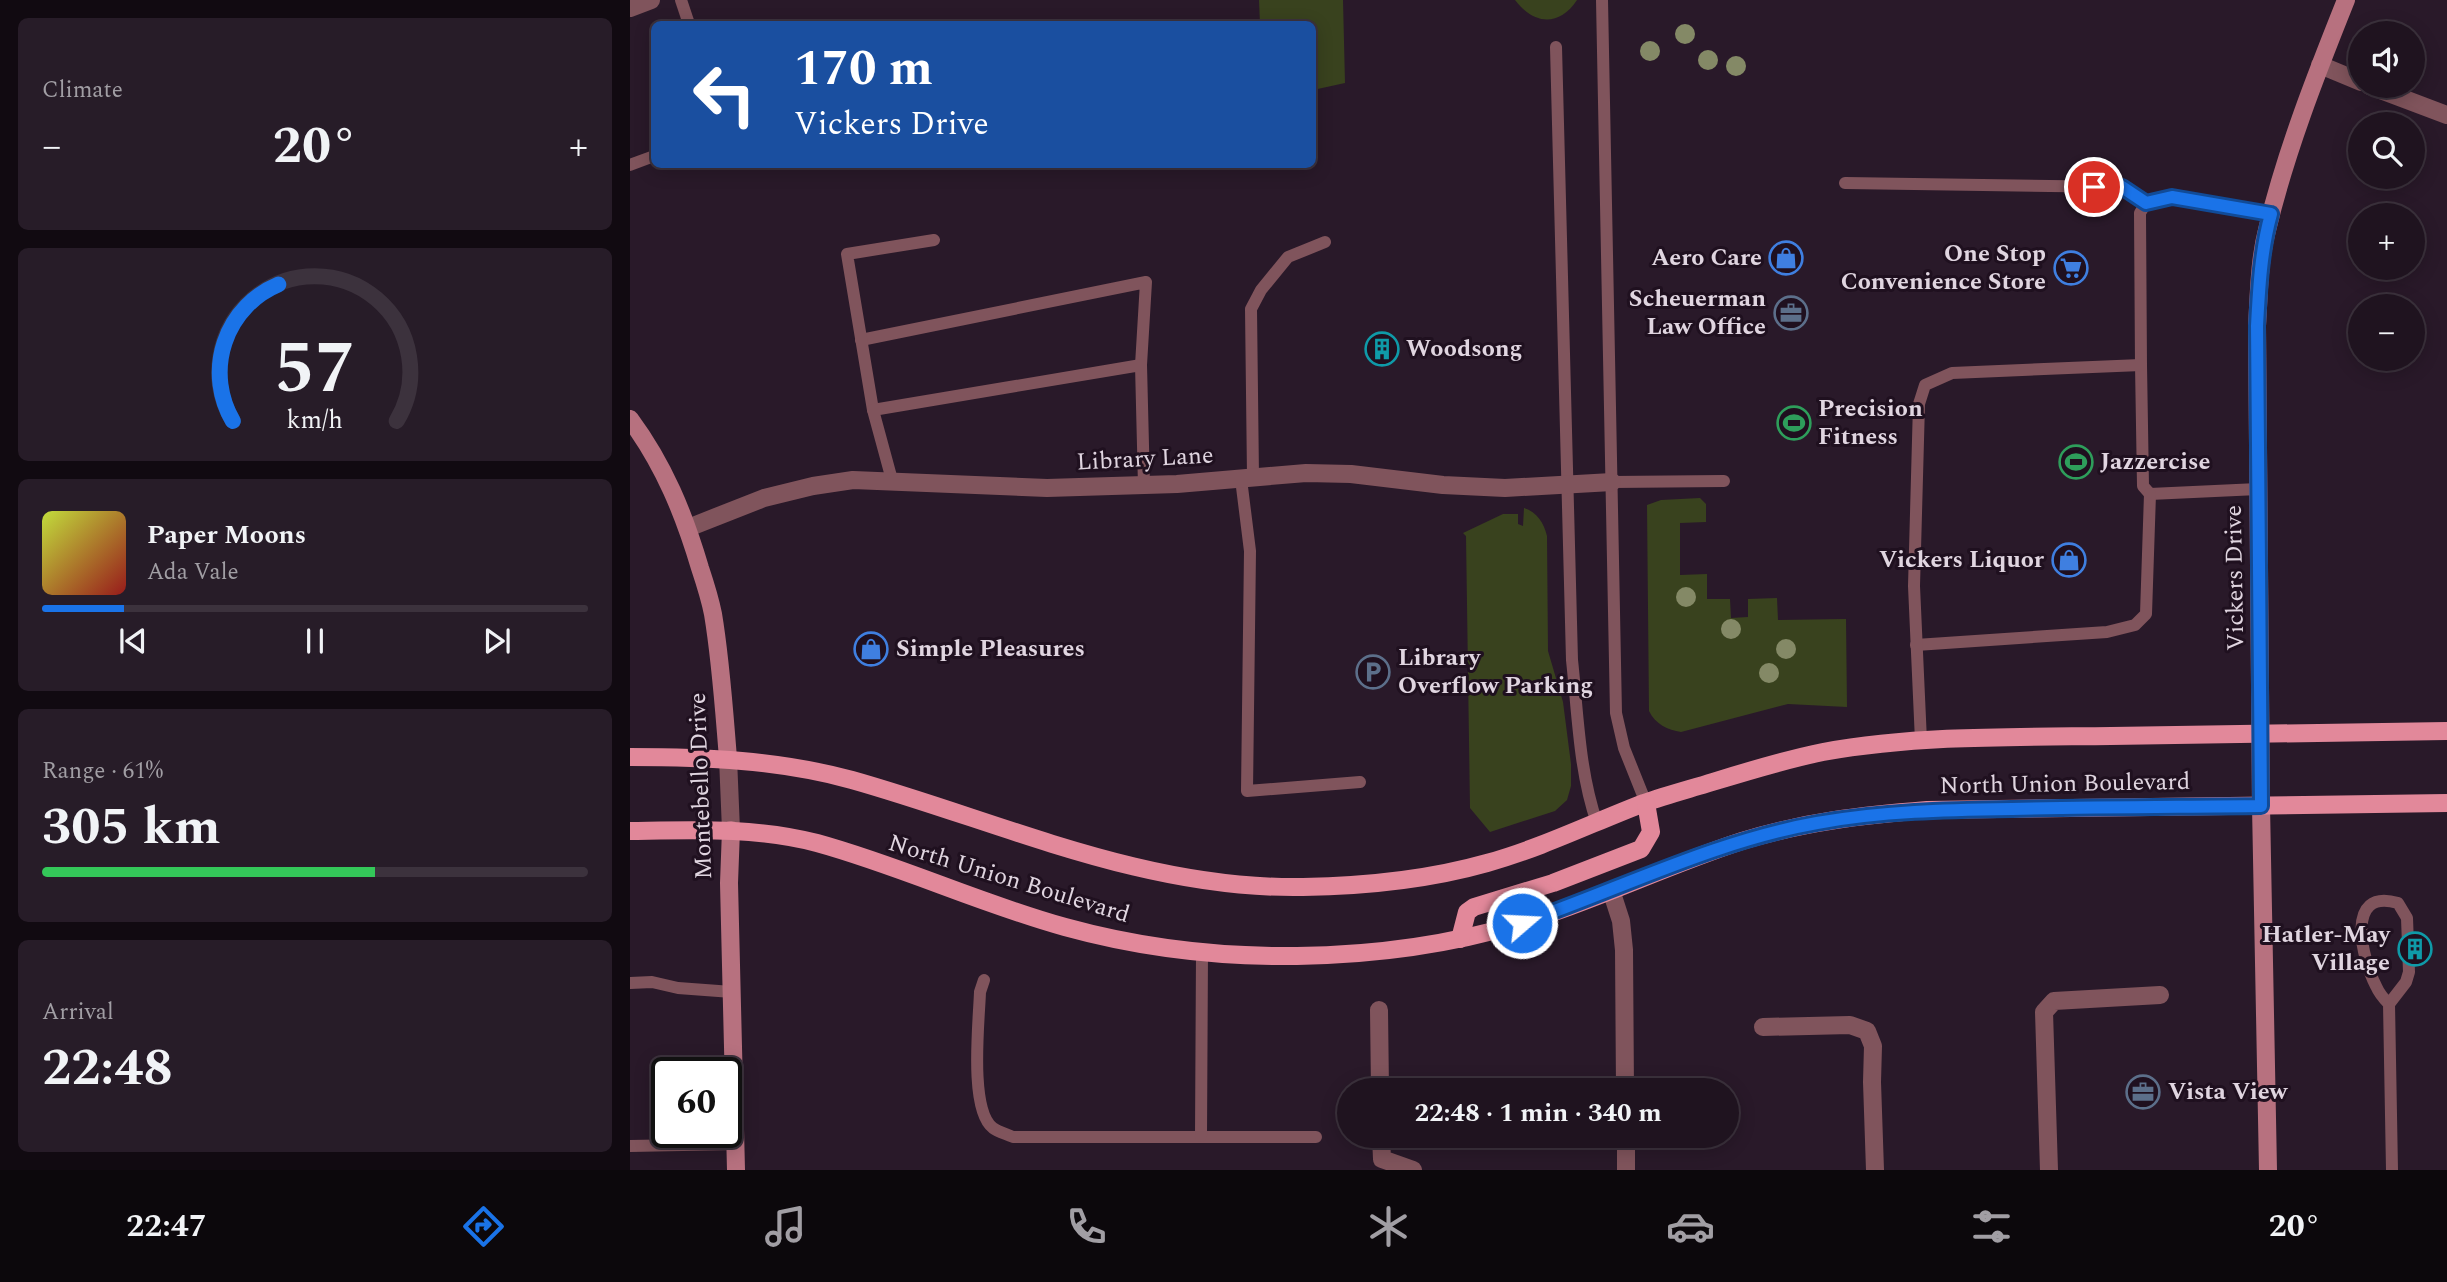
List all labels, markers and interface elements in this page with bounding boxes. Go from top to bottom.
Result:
map controls [2348,21,2425,371]
button: sound [2348,21,2425,98]
text: 170 m [794,32,933,107]
icon: left [679,49,770,140]
text: Climate [42,73,123,108]
text: Vickers Drive [794,100,989,149]
text: 20° [273,107,357,186]
button: search [2348,112,2425,189]
text: − [42,118,61,176]
text: + [569,118,588,176]
pin [2064,157,2124,217]
icon: arrive [2075,168,2113,206]
button: + [2348,203,2425,280]
place label: One Stop Convenience Store [1841,236,2046,300]
shop icon: Aero Care [1767,239,1805,277]
place label: Aero Care [1651,240,1762,276]
supermarket icon: One Stop Convenience Store [2052,249,2090,287]
place label: Scheuerman Law Office [1629,281,1766,345]
office icon: Scheuerman Law Office [1772,294,1810,332]
button: − [2348,294,2425,371]
text: 57 [274,314,356,425]
building icon: Woodsong [1363,330,1401,368]
place label: Woodsong [1406,331,1523,367]
place label: Precision Fitness [1818,391,1923,455]
text: km/h [287,401,343,439]
sports icon: Precision Fitness [1775,404,1813,442]
street label: Library Lane [1076,437,1214,481]
sports icon: Jazzercise [2057,443,2095,481]
place label: Jazzercise [2100,444,2210,480]
street label: Vickers Drive [2216,505,2254,651]
text: Paper Moons [147,515,306,555]
shop icon: Vickers Liquor [2050,541,2088,579]
place label: Vickers Liquor [1879,542,2045,578]
text: Ada Vale [147,555,239,590]
icon: previous [114,622,152,660]
icon: pause [296,622,334,660]
icon: next [478,622,516,660]
shop icon: Simple Pleasures [852,630,890,668]
place label: Simple Pleasures [896,631,1085,667]
place label: Library Overflow Parking [1398,640,1593,704]
parking icon: Library Overflow Parking [1354,653,1392,691]
street label: Montebello Drive [680,692,722,880]
text: Range · 61% [42,754,163,789]
street label: North Union Boulevard [1939,764,2191,804]
text: 305 km [42,788,221,867]
street label: North Union Boulevard [884,825,1134,933]
position arrow [1485,886,1559,960]
place label: Hatler-May Village [2262,917,2392,981]
building icon: Hatler-May Village [2396,930,2434,968]
text: Arrival [42,995,114,1030]
text: 22:48 [42,1029,173,1108]
speed limit sign: 60 [651,1057,742,1148]
office icon: Vista View [2124,1073,2162,1111]
place label: Vista View [2168,1074,2289,1110]
text: 22:48 · 1 min · 340 m [1414,1093,1662,1133]
text: 22:47 [126,1202,207,1251]
icon: directions [459,1202,508,1251]
icon: music [761,1202,810,1251]
icon: phone [1062,1202,1111,1251]
icon: climate [1364,1202,1413,1251]
icon: car [1666,1202,1715,1251]
icon: filters [1967,1202,2016,1251]
text: 20° [2269,1202,2321,1251]

